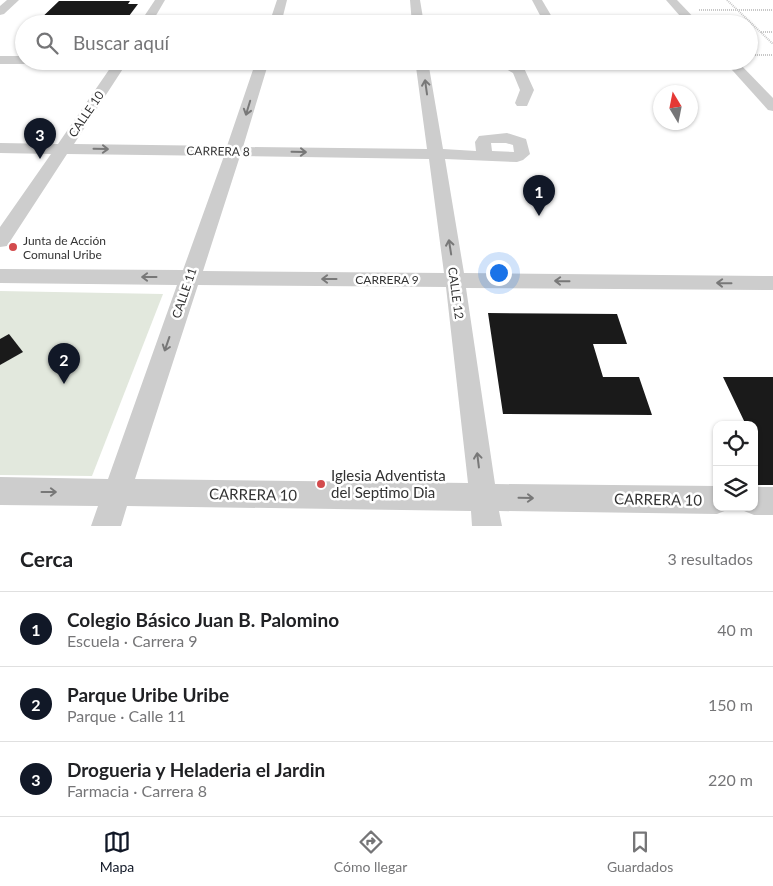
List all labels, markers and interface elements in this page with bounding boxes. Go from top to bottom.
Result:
search box [15,15,758,70]
icon: search [33,29,61,57]
text: Buscar aquí [73,31,169,54]
one-way arrow [421,79,431,95]
north arrow [653,85,698,130]
street label: CALLE 10 [65,88,107,140]
one-way arrow [243,99,253,115]
pin: 3 [24,118,56,159]
street label: CARRERA 8 [186,143,250,159]
one-way arrow [92,144,109,154]
one-way arrow [290,147,306,157]
pin: 1 [523,175,555,216]
place label: Junta de Acción Comunal Uribe [23,233,106,262]
one-way arrow [444,240,454,256]
marker: Junta de Acción Comunal Uribe [7,241,19,253]
your location [486,260,512,286]
street label: CALLE 11 [168,266,200,320]
street label: CALLE 12 [445,266,467,320]
one-way arrow [142,272,158,282]
street label: CARRERA 9 [355,272,419,287]
one-way arrow [322,274,338,284]
one-way arrow [554,276,570,286]
one-way arrow [717,278,733,287]
one-way arrow [162,336,171,351]
pin: 2 [48,343,80,384]
map controls [713,421,758,511]
button: locate [713,421,758,466]
one-way arrow [473,453,483,469]
place label: Iglesia Adventista del Septimo Dia [331,466,446,501]
button: layers [713,466,758,511]
marker: Iglesia Adventista del Septimo Dia [315,478,327,490]
street label: CARRERA 10 [209,484,297,504]
one-way arrow [40,487,56,497]
street label: CARRERA 10 [614,489,702,509]
one-way arrow [518,493,534,503]
text: Cerca [20,546,73,571]
text: 3 resultados [667,549,753,568]
text: Colegio Básico Juan B. Palomino [67,608,339,631]
text: 1 [31,620,41,639]
text: 40 m [717,620,753,639]
text: Escuela · Carrera 9 [67,631,198,650]
text: Parque Uribe Uribe [67,683,229,706]
text: 2 [31,695,41,714]
text: 150 m [708,695,753,714]
text: Parque · Calle 11 [67,706,186,725]
text: Drogueria y Heladeria el Jardin [67,758,325,781]
text: 3 [31,770,41,789]
text: 220 m [708,770,753,789]
text: Farmacia · Carrera 8 [67,781,207,800]
tab: Mapa [100,828,134,875]
tab: Cómo llegar [334,828,407,875]
tab: Guardados [607,828,673,875]

